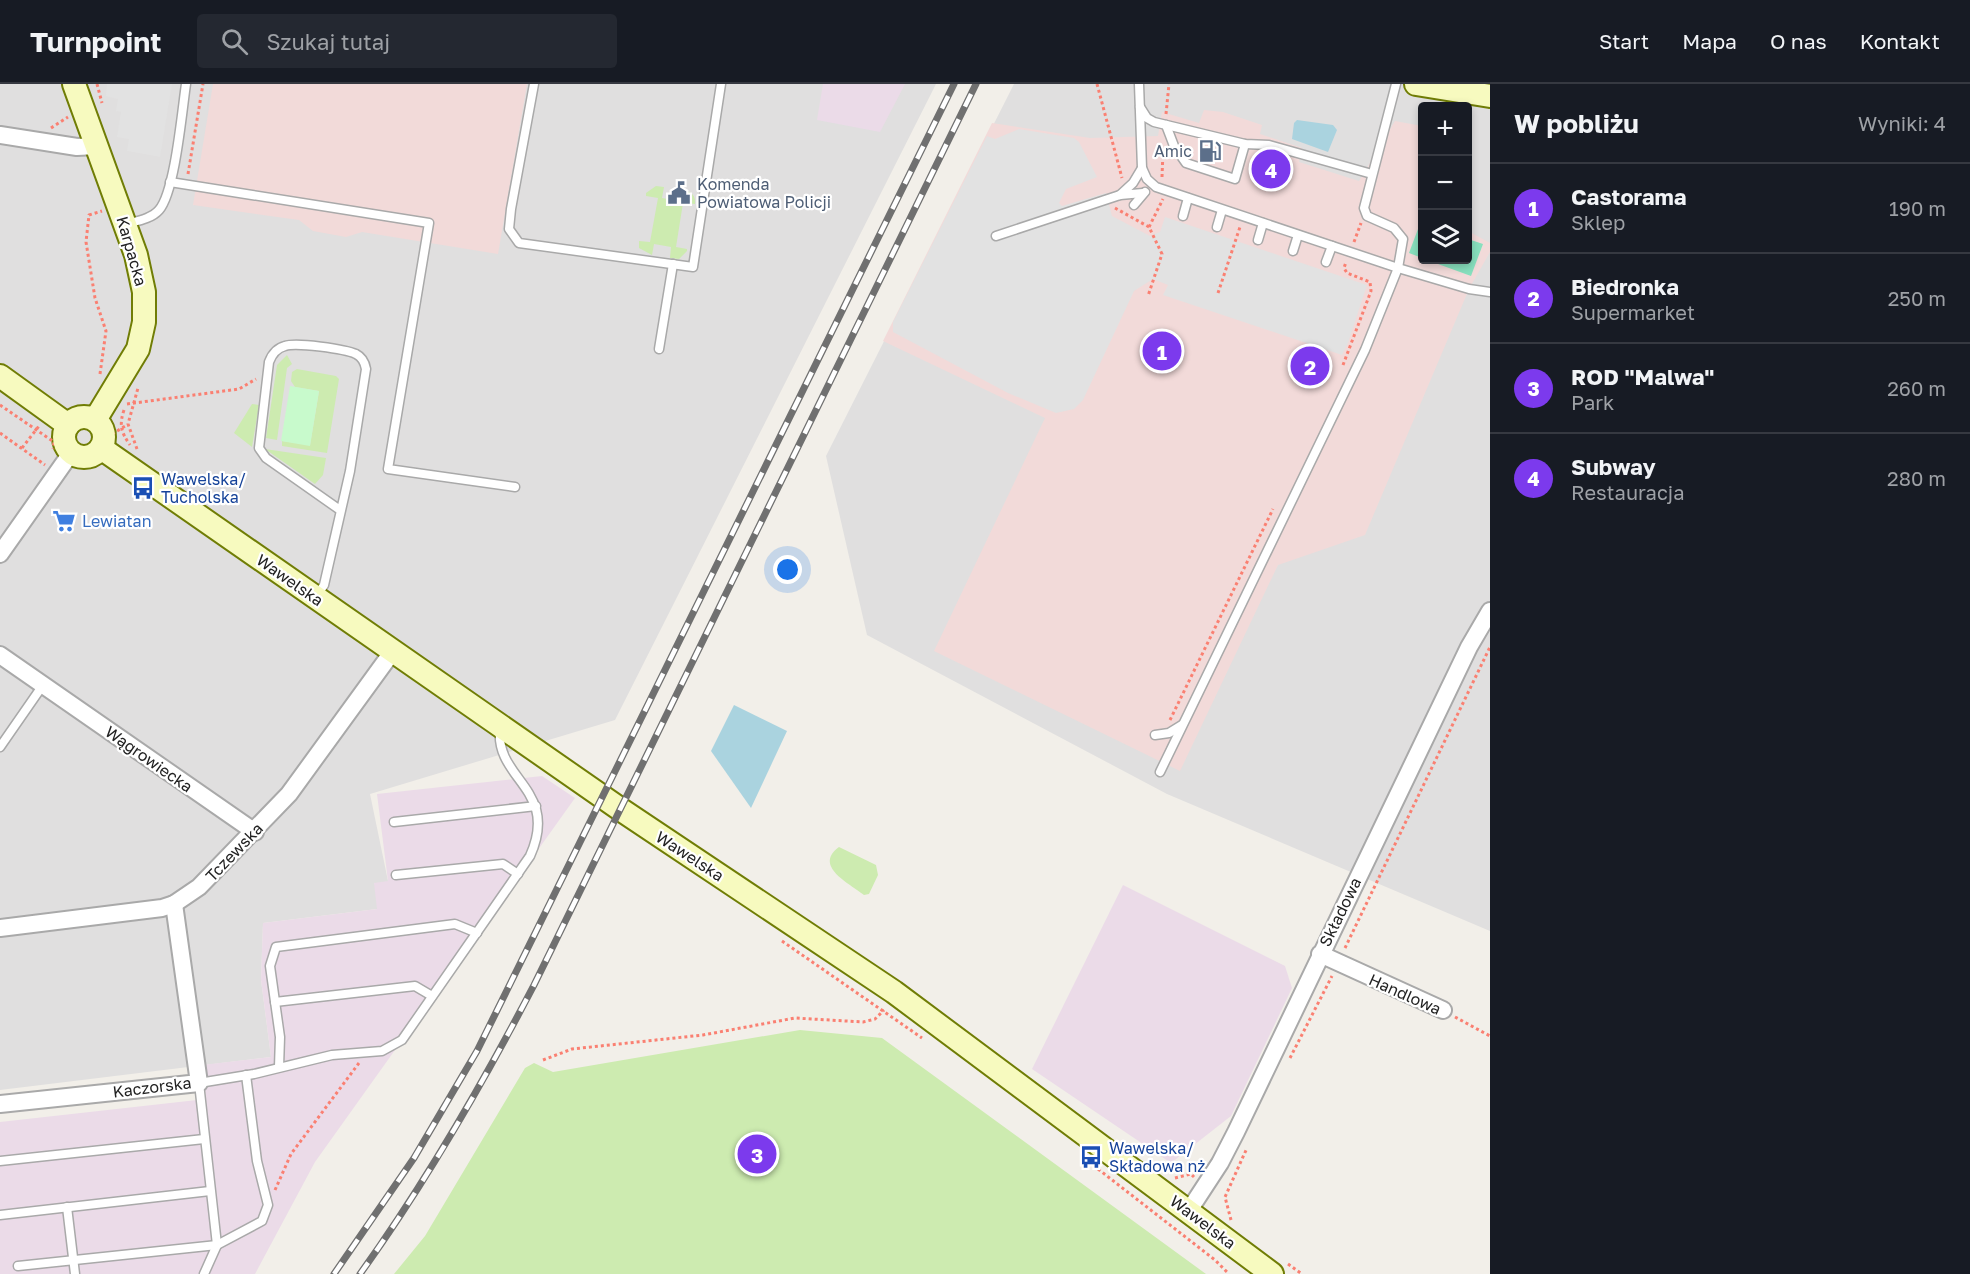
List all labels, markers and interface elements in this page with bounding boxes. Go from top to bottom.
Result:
search box [197,14,617,68]
text: Turnpoint [30,25,161,58]
icon: search [218,25,251,58]
text: Szukaj tutaj [266,28,390,55]
text: Start [1599,28,1649,54]
text: Mapa [1682,28,1737,54]
text: O nas [1770,28,1827,54]
text: Kontakt [1860,28,1940,54]
map controls [1418,102,1472,264]
button: + [1418,102,1472,156]
text: W pobliżu [1514,108,1639,139]
text: Wyniki: 4 [1858,111,1946,135]
fuel station icon: Amic [1197,138,1223,164]
place label: Amic [1154,141,1192,161]
pin: 4 [1252,146,1290,191]
button: − [1418,156,1472,210]
place label: Komenda Powiatowa Policji [697,174,831,212]
public building icon: Komenda Powiatowa Policji [666,180,692,206]
text: Castorama [1571,183,1687,210]
text: 1 [1528,196,1539,220]
text: 190 m [1889,196,1946,220]
button: layers [1418,210,1472,264]
text: Sklep [1571,210,1625,234]
street label: Karpacka [113,214,151,288]
text: Biedronka [1571,273,1679,300]
text: 2 [1527,286,1540,310]
text: 250 m [1888,286,1946,310]
text: Supermarket [1571,300,1695,324]
pin: 1 [1142,328,1182,374]
pin: 2 [1290,344,1330,388]
text: ROD "Malwa" [1571,363,1714,390]
text: 3 [1527,376,1540,400]
text: 260 m [1887,376,1946,400]
text: Park [1571,390,1614,414]
text: Subway [1571,453,1656,480]
text: 4 [1527,466,1540,490]
text: 280 m [1887,466,1946,490]
place label: Wawelska/ Tucholska [161,469,246,507]
bus stop icon: Wawelska/ Tucholska [130,475,156,501]
text: Restauracja [1571,480,1684,504]
supermarket icon: Lewiatan [51,508,77,534]
place label: Lewiatan [82,511,152,531]
street label: Wawelska [253,550,327,610]
your location [773,555,802,584]
street label: Wągrowiecka [101,721,197,797]
street label: Tczewska [201,818,267,886]
street label: Wawelska [652,827,728,885]
street label: Składowa [1315,874,1365,950]
street label: Handlowa [1366,969,1444,1019]
street label: Kaczorska [112,1072,192,1102]
pin: 3 [738,1132,777,1176]
place label: Wawelska/ Składowa nż [1109,1138,1205,1176]
bus stop icon: Wawelska/ Składowa nż [1078,1144,1104,1170]
street label: Wawelska [1166,1191,1240,1253]

